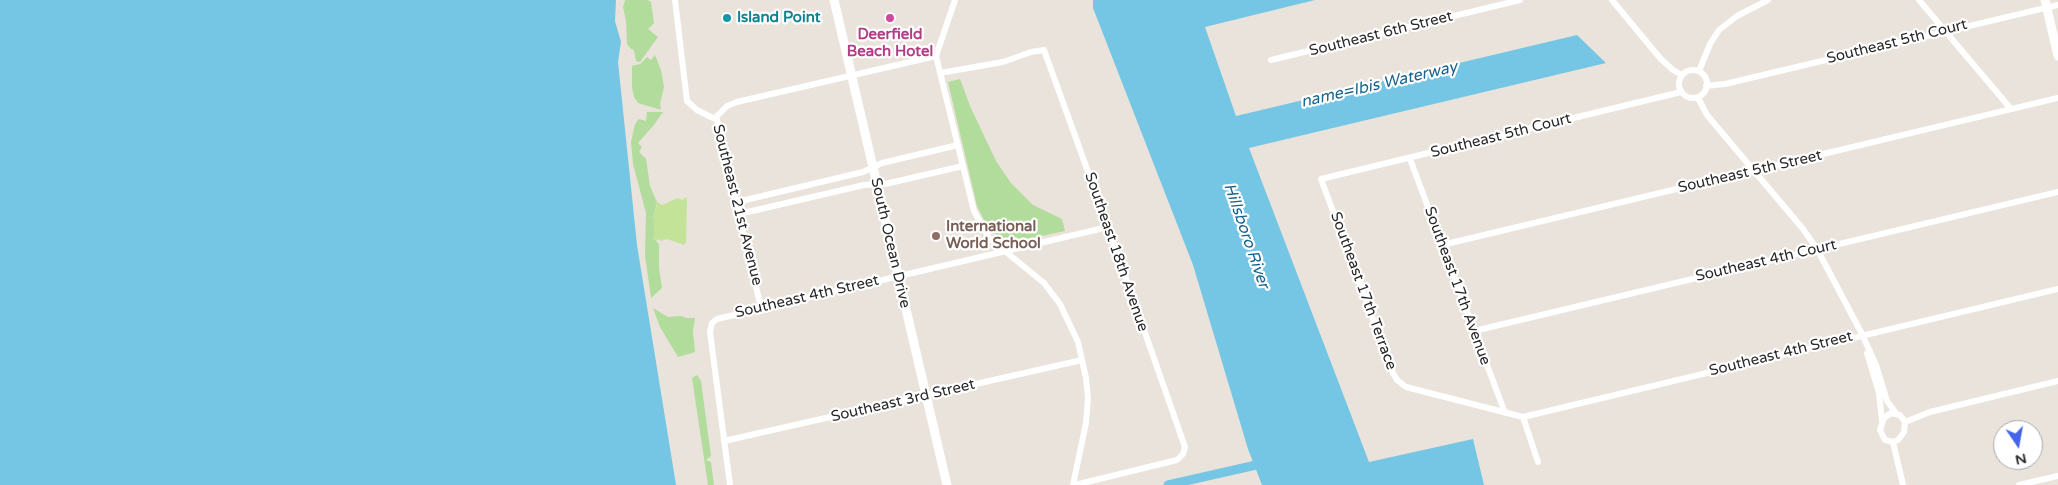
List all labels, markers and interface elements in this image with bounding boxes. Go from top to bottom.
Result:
street label: Southeast 6th Street [1307,7,1455,61]
place label: Island Point [737,9,820,27]
marker: Island Point [721,12,733,24]
marker: Deerfield Beach Hotel [884,12,896,24]
street label: Southeast 5th Court [1825,16,1969,68]
place label: Deerfield Beach Hotel [847,26,933,61]
water label: name=Ibis Waterway [1299,58,1459,112]
street label: Southeast 5th Court [1429,110,1573,162]
street label: Southeast 21st Avenue [708,123,766,287]
street label: Southeast 5th Street [1676,147,1824,197]
street label: Southeast 18th Avenue [1080,170,1152,334]
street label: South Ocean Drive [866,176,914,310]
water label: Hillsboro River [1219,181,1273,291]
street label: Southeast 17th Avenue [1420,204,1494,368]
street label: Southeast 17th Terrace [1326,210,1400,372]
place label: International World School [946,218,1041,253]
marker: International World School [930,230,942,242]
street label: Southeast 4th Court [1694,236,1838,286]
street label: Southeast 4th Street [733,272,881,322]
street label: Southeast 4th Street [1707,327,1855,381]
street label: Southeast 3rd Street [829,376,977,426]
north arrow [1993,420,2043,470]
text: N [2014,450,2028,469]

